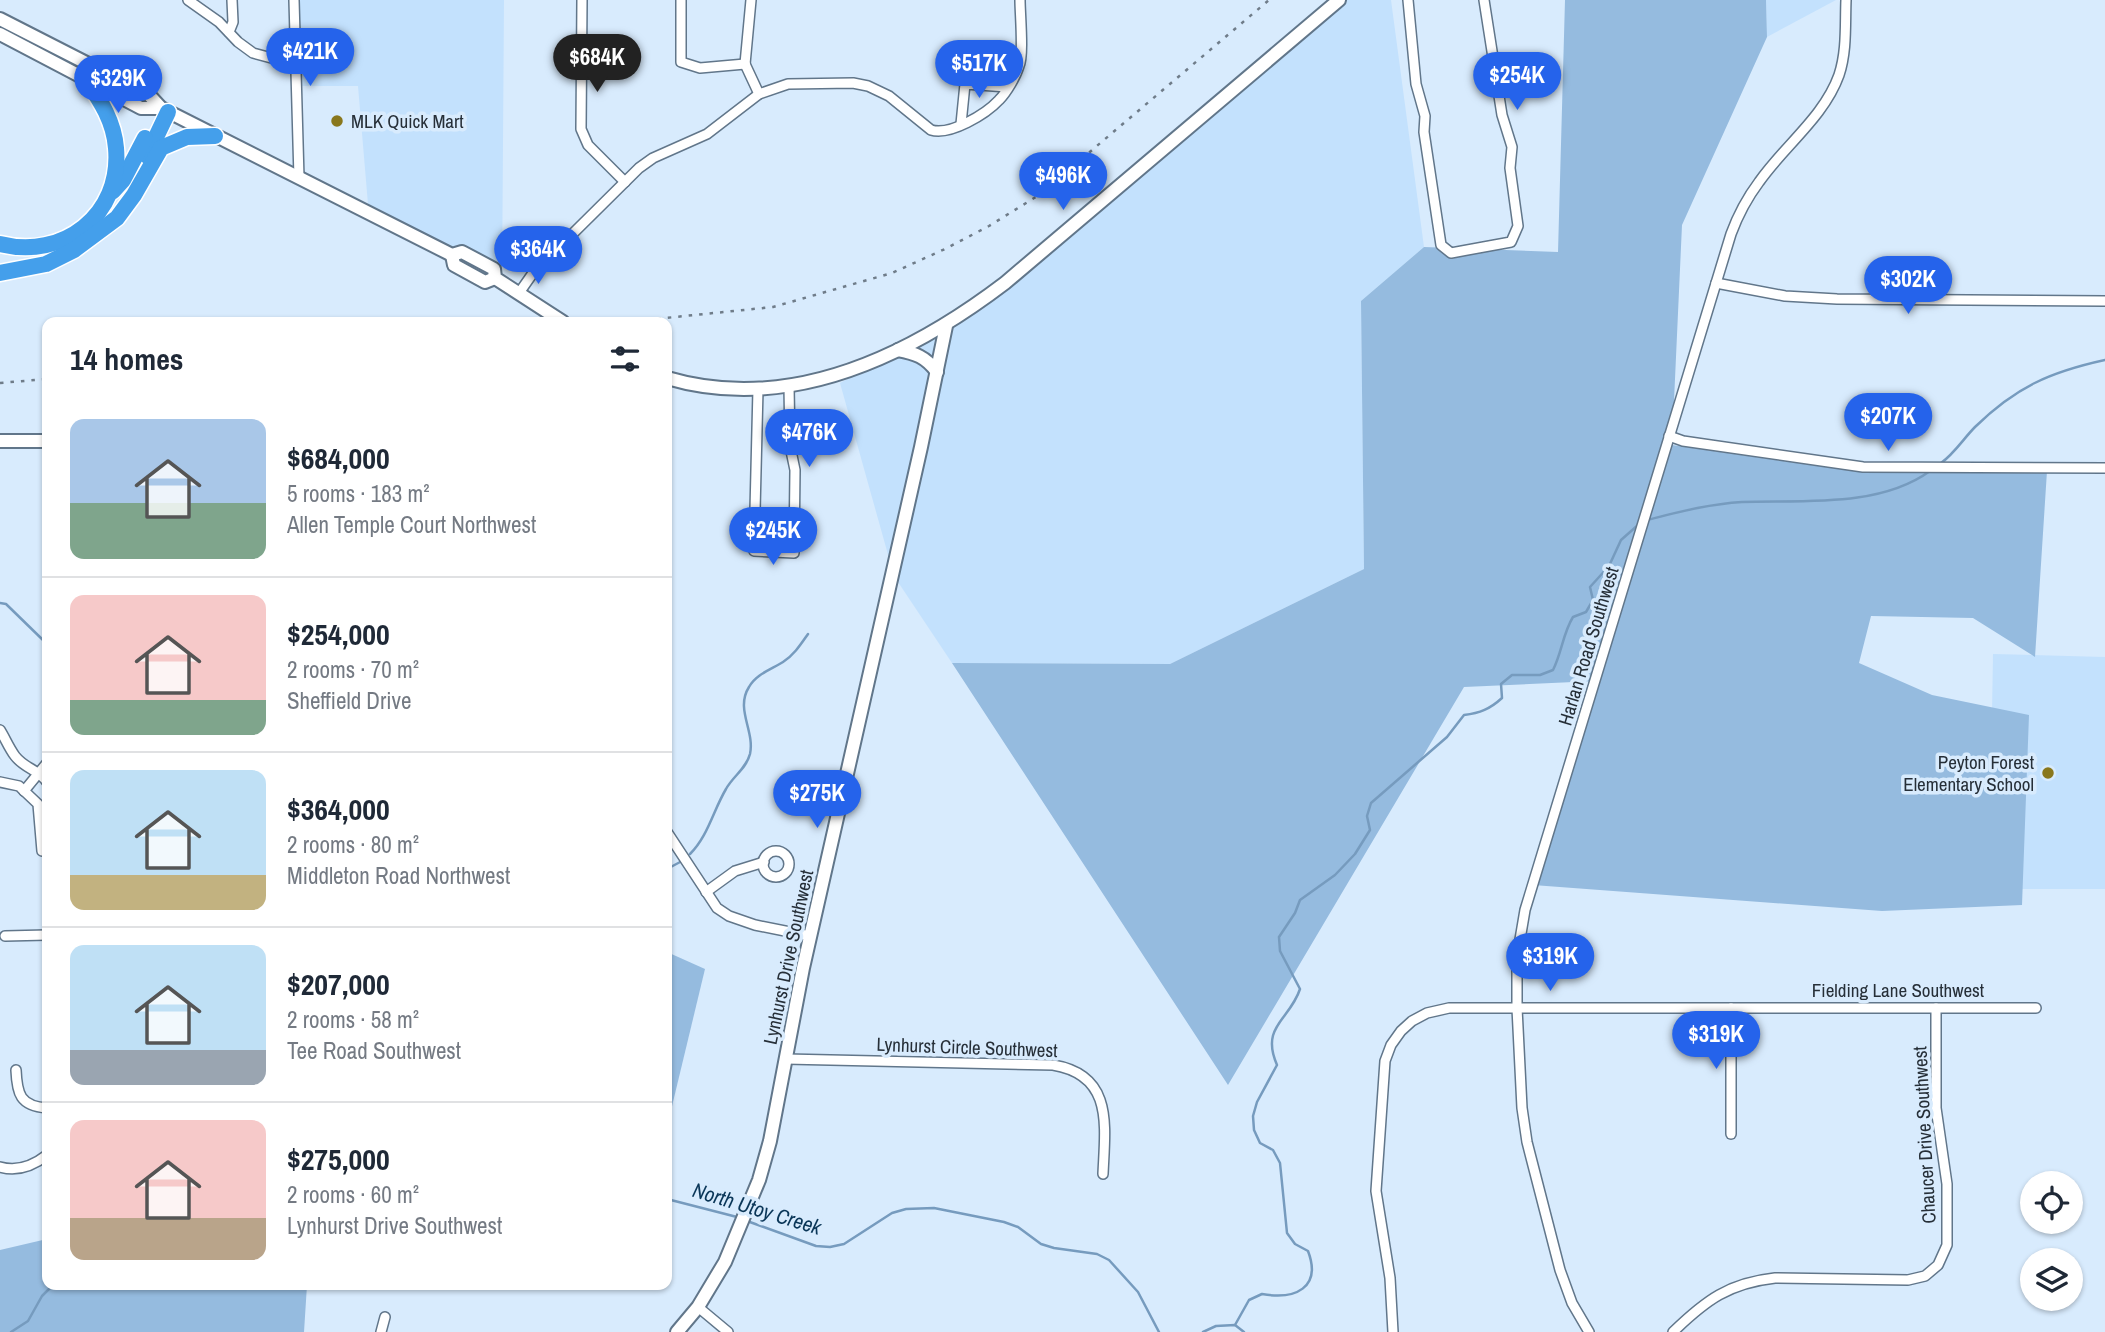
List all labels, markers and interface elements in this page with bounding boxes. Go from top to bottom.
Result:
pin: $421K [261,28,359,88]
pin: $684K [548,34,646,94]
text: $421K [282,35,338,66]
text: $684K [569,41,625,72]
pin: $517K [930,41,1028,100]
text: $517K [951,47,1007,78]
pin: $254K [1468,52,1566,112]
pin: $329K [69,55,167,115]
text: $254K [1489,59,1545,90]
text: $329K [90,62,146,93]
place label: MLK Quick Mart [351,108,464,134]
marker: MLK Quick Mart [329,113,345,129]
pin: $496K [1014,152,1112,212]
text: $496K [1035,159,1091,190]
pin: $364K [489,226,587,286]
text: $364K [510,233,566,264]
pin: $302K [1859,256,1957,316]
text: $302K [1880,263,1936,294]
text: 14 homes [70,339,184,379]
icon: filters [606,340,644,378]
pin: $207K [1839,393,1937,453]
text: $207K [1860,400,1916,431]
pin: $476K [760,410,858,469]
text: $476K [781,416,837,447]
text: $684,000 [287,438,390,478]
icon: home [126,447,210,531]
text: 5 rooms · 183 m² [287,478,430,509]
pin: $245K [724,508,822,567]
text: Allen Temple Court Northwest [287,509,536,540]
text: $245K [745,514,801,545]
street label: Harlan Road Southwest [1552,563,1625,728]
text: $254,000 [287,614,390,654]
icon: home [126,623,210,707]
text: 2 rooms · 70 m² [287,654,419,685]
text: Sheffield Drive [287,685,411,716]
place label: Peyton Forest Elementary School [1903,749,2035,797]
marker: Peyton Forest Elementary School [2040,765,2056,781]
pin: $275K [768,770,866,830]
text: $275K [789,777,845,808]
text: $364,000 [287,789,390,829]
icon: home [126,798,210,882]
text: 2 rooms · 80 m² [287,829,419,860]
text: Middleton Road Northwest [287,860,510,891]
street label: Lynhurst Drive Southwest [757,867,819,1047]
pin: $319K [1501,934,1599,993]
text: $319K [1522,940,1578,971]
text: $207,000 [287,964,390,1004]
icon: home [126,973,210,1057]
street label: Fielding Lane Southwest [1812,977,1985,1003]
text: 2 rooms · 58 m² [287,1004,419,1035]
pin: $319K [1667,1012,1765,1071]
text: $319K [1688,1018,1744,1049]
street label: Lynhurst Circle Southwest [876,1031,1059,1063]
text: Tee Road Southwest [287,1035,461,1066]
street label: Chaucer Drive Southwest [1906,1045,1942,1224]
text: $275,000 [287,1139,390,1179]
icon: home [126,1148,210,1232]
map controls [2020,1171,2083,1311]
button: locate [2020,1171,2083,1234]
water label: North Utoy Creek [689,1175,826,1242]
text: 2 rooms · 60 m² [287,1179,419,1210]
text: Lynhurst Drive Southwest [287,1210,502,1241]
button: layers [2020,1248,2083,1311]

